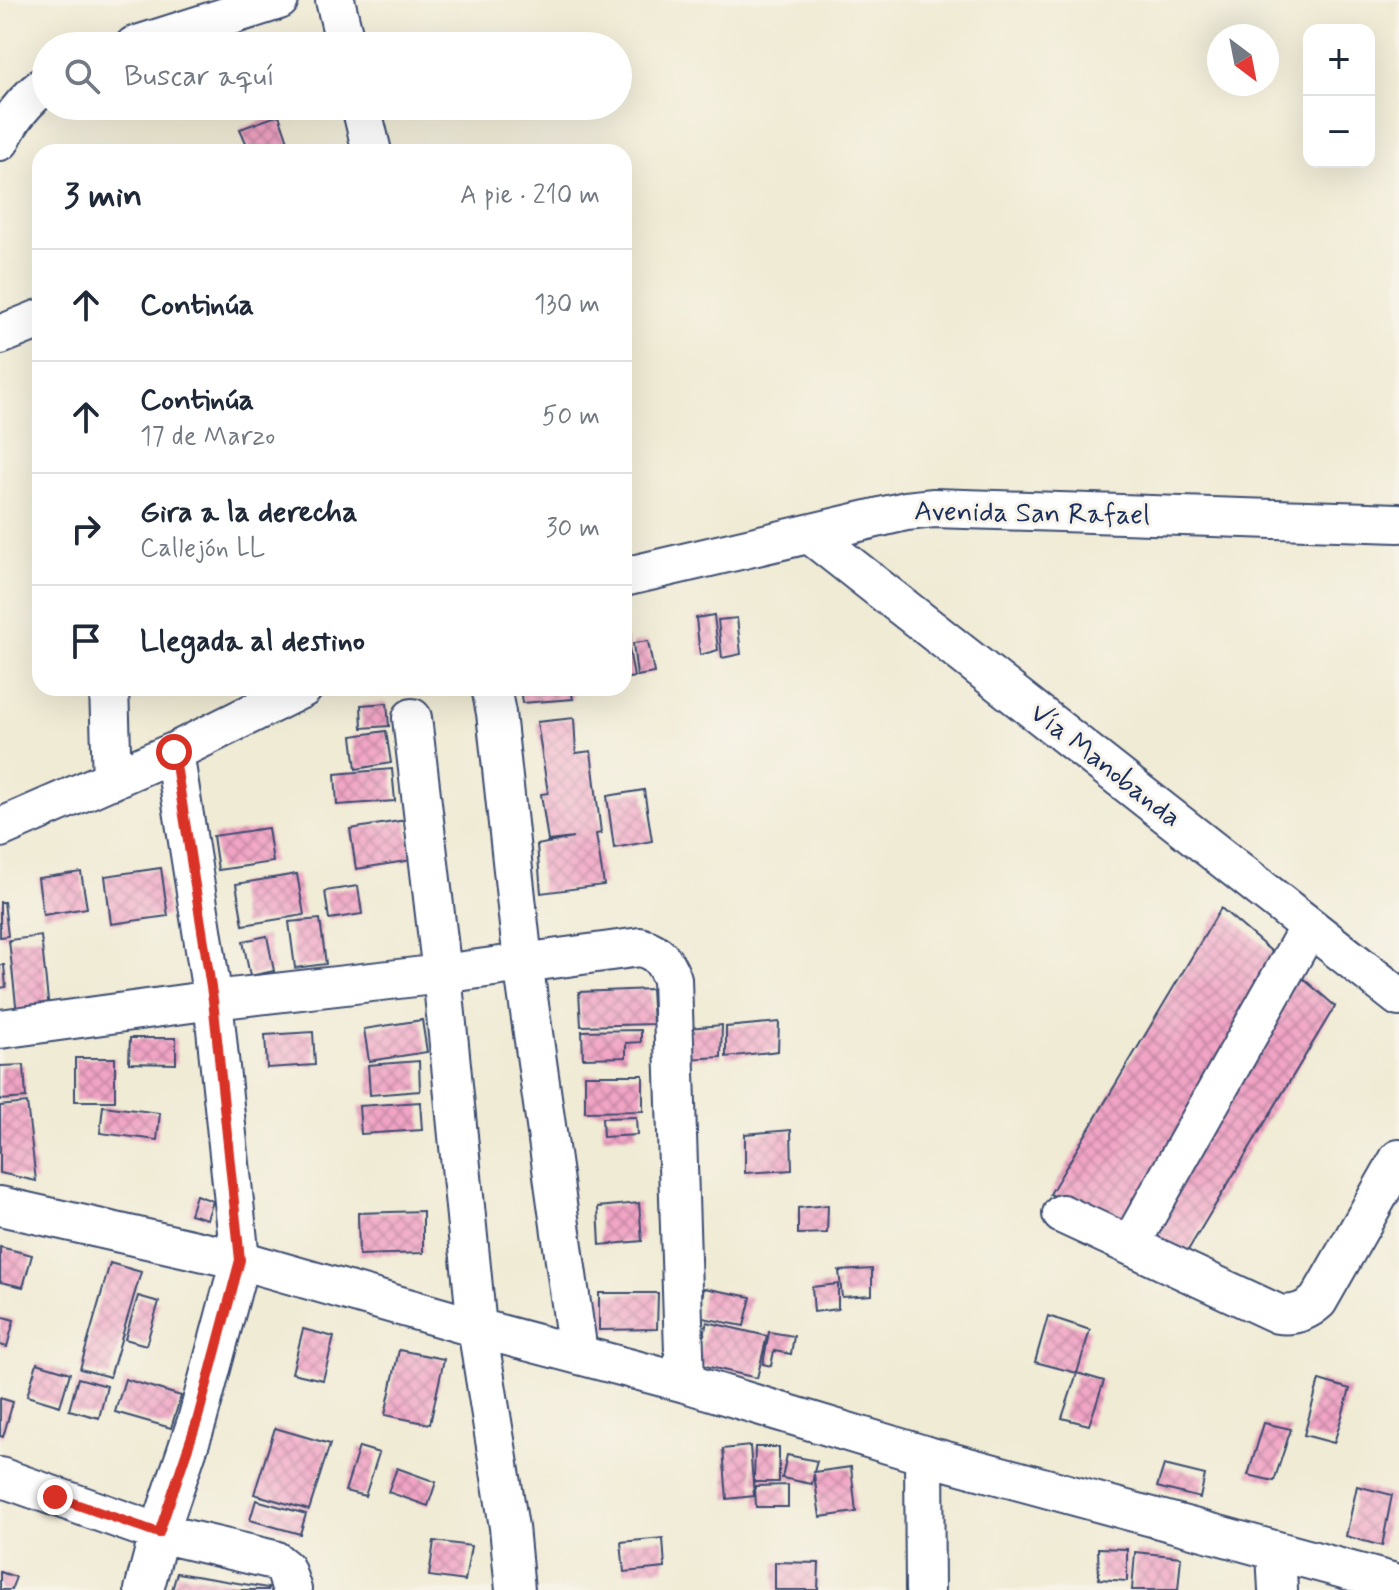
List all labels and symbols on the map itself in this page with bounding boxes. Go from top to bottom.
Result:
north arrow [1207,24,1279,96]
street label: Avenida San Rafael [914,493,1150,535]
street label: Vía Manobanda [1022,695,1188,837]
route start [156,734,192,770]
route end [37,1479,73,1515]

